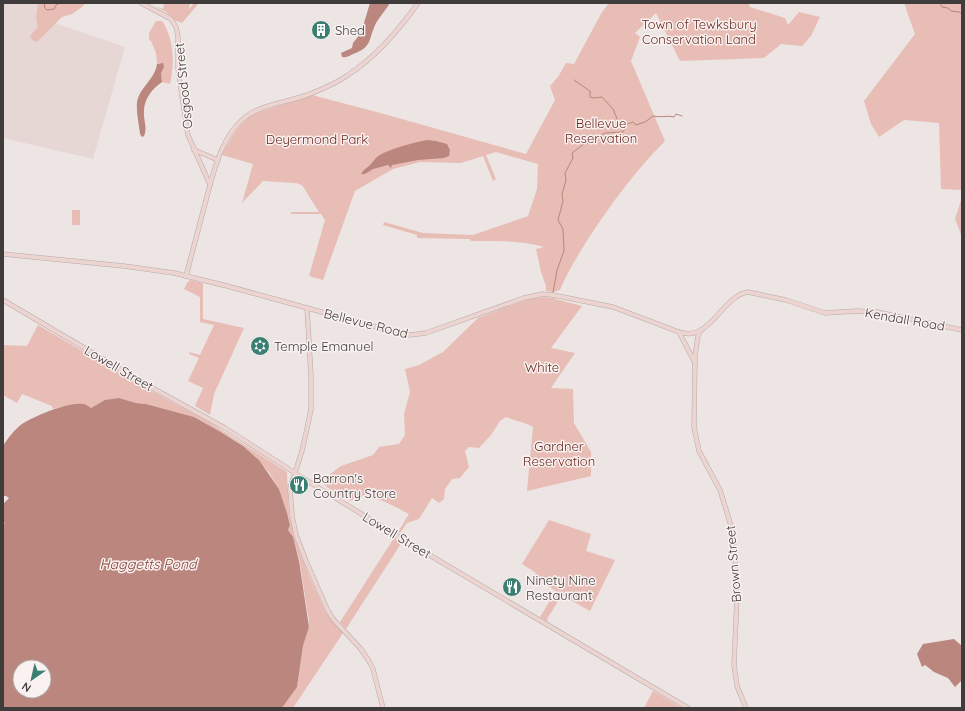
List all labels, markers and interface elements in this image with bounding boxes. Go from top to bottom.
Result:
park label: Town of Tewksbury Conservation Land [641,16,757,47]
building icon: Shed [310,19,332,41]
place label: Shed [335,22,365,38]
street label: Osgood Street [171,42,195,130]
park label: Bellevue Reservation [565,115,637,146]
park label: Deyermond Park [266,131,368,147]
street label: Kendall Road [864,304,946,334]
street label: Bellevue Road [322,305,410,341]
synagogue icon: Temple Emanuel [249,335,271,357]
place label: Temple Emanuel [274,338,374,354]
street label: Lowell Street [82,342,156,394]
park label: White [525,359,559,375]
park label: Gardner Reservation [523,438,595,469]
place label: Barron's Country Store [313,470,396,501]
restaurant icon: Barron's Country Store [288,474,310,496]
street label: Lowell Street [360,508,434,562]
street label: Brown Street [722,525,744,603]
water label: Haggetts Pond [99,555,198,573]
place label: Ninety Nine Restaurant [526,572,596,603]
restaurant icon: Ninety Nine Restaurant [501,576,523,598]
north arrow [12,659,52,699]
text: N [19,679,34,695]

